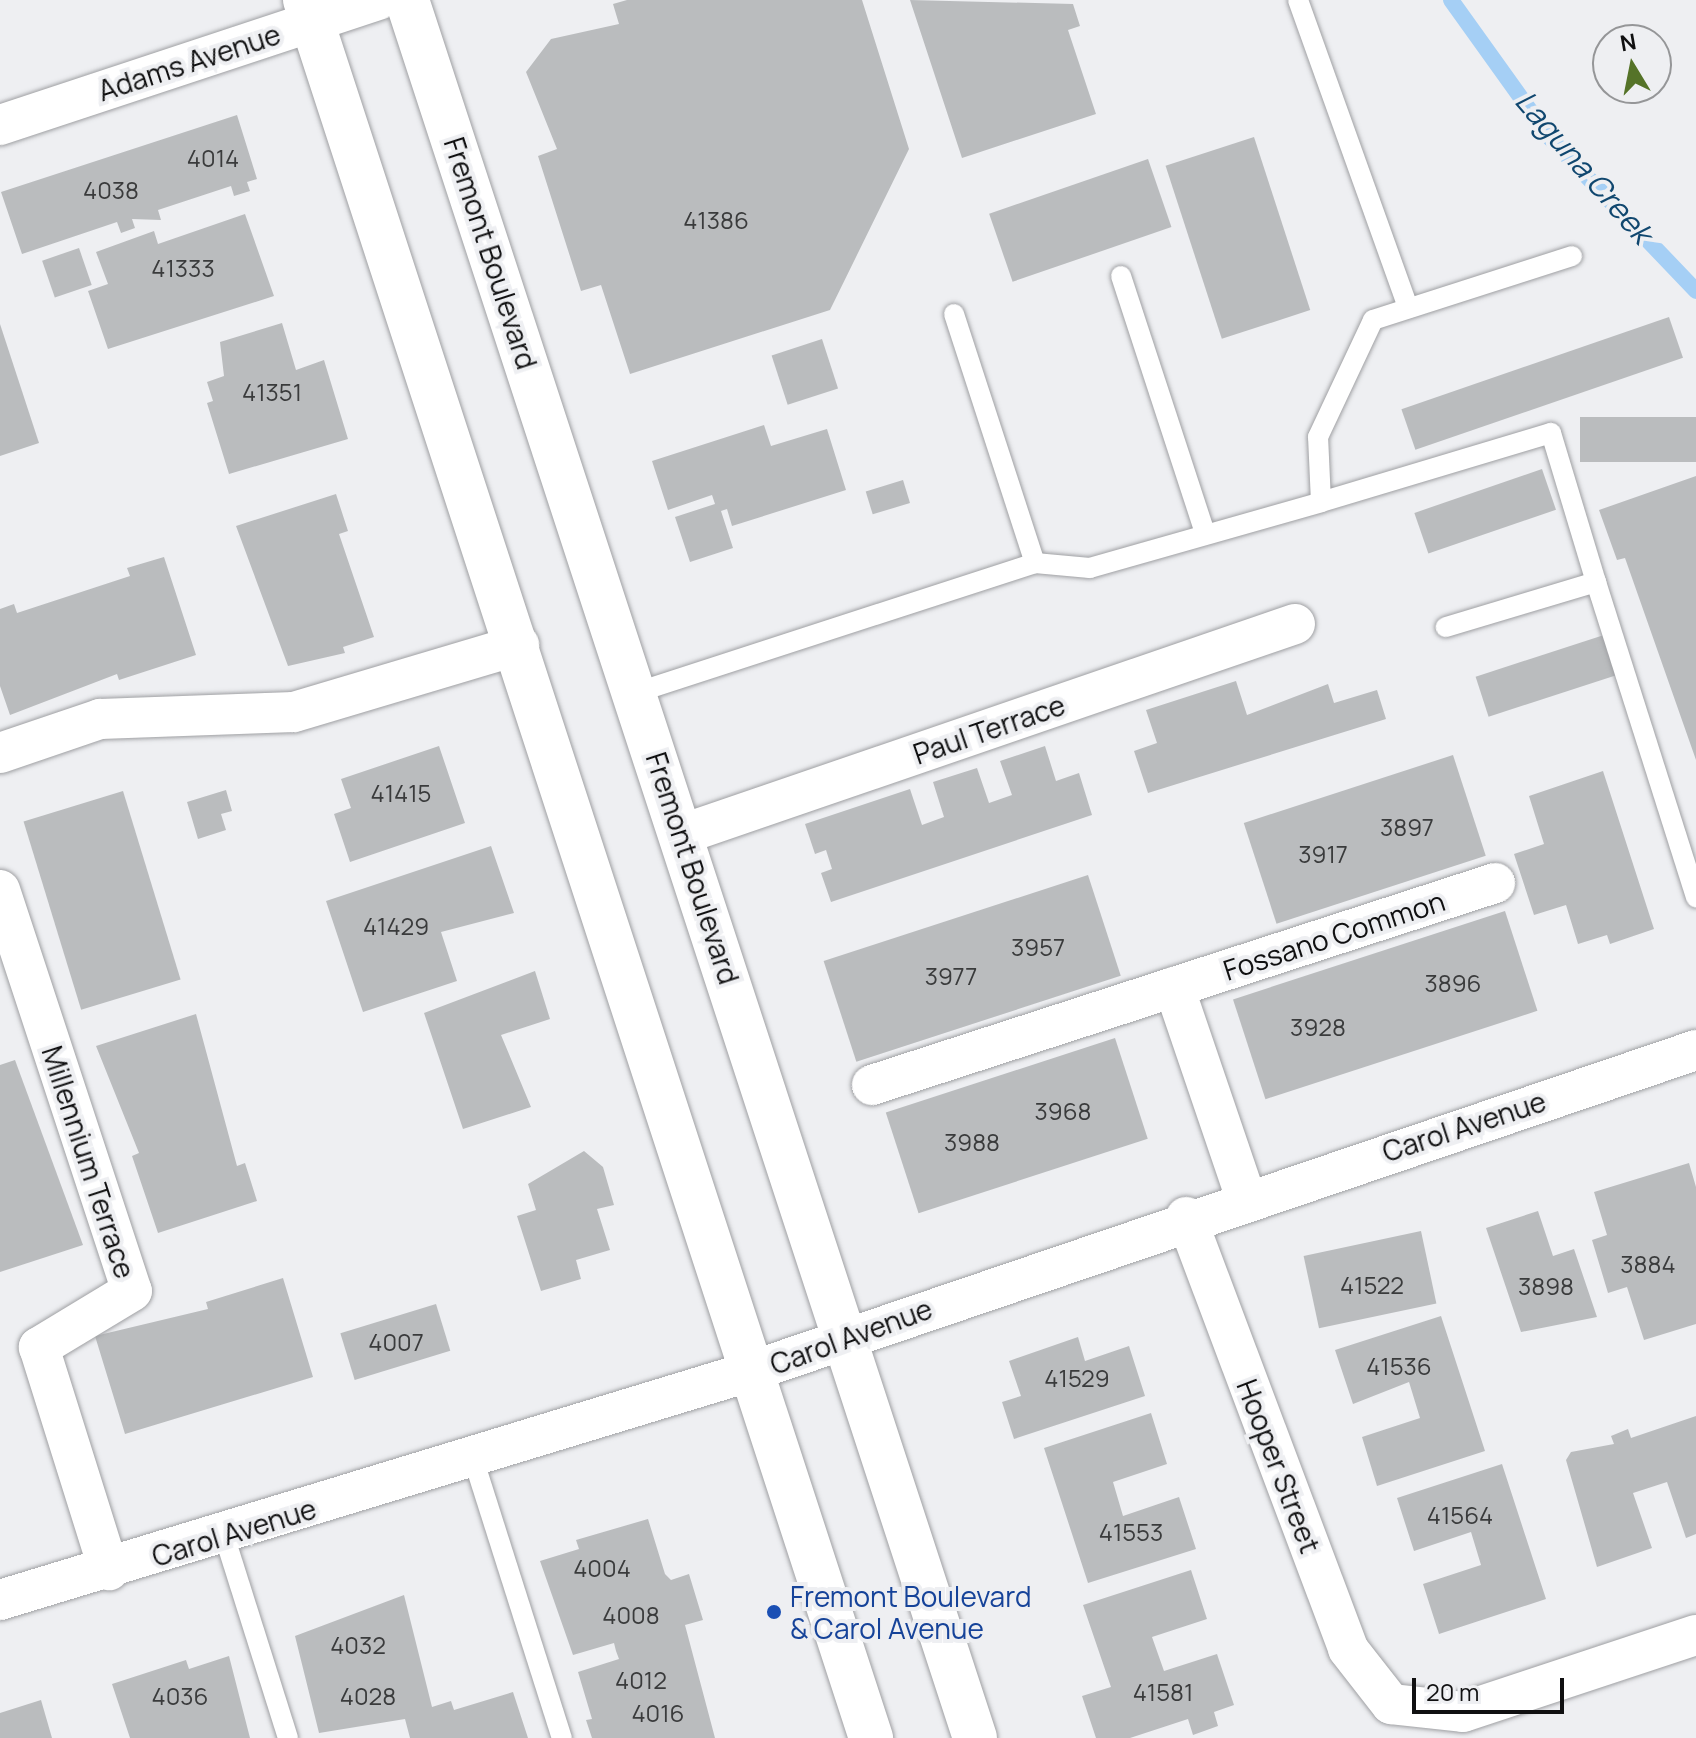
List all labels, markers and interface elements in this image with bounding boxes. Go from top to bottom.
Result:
street label: Adams Avenue [94,17,284,107]
north arrow [1592,24,1672,104]
text: N [1618,26,1639,58]
water label: Laguna Creek [1508,84,1660,250]
street label: Fremont Boulevard [438,133,544,373]
house number: 4014 [187,144,239,172]
house number: 4038 [83,176,139,204]
house number: 41386 [683,206,749,234]
house number: 41333 [151,254,215,282]
house number: 41351 [242,378,302,406]
street label: Paul Terrace [909,687,1069,771]
street label: Fremont Boulevard [640,748,746,988]
house number: 41415 [371,779,431,807]
house number: 3897 [1380,813,1434,841]
house number: 3917 [1298,840,1348,868]
street label: Fossano Common [1219,883,1449,987]
house number: 41429 [363,912,429,940]
house number: 3957 [1011,933,1065,961]
house number: 3977 [925,962,977,990]
house number: 3896 [1425,969,1481,997]
house number: 3928 [1290,1013,1346,1041]
street label: Millennium Terrace [36,1042,142,1282]
street label: Carol Avenue [1378,1084,1550,1168]
house number: 3968 [1035,1097,1091,1125]
house number: 3988 [944,1128,1000,1156]
house number: 3884 [1620,1250,1676,1278]
house number: 41522 [1340,1271,1404,1299]
house number: 3898 [1518,1272,1574,1300]
street label: Carol Avenue [765,1291,937,1381]
house number: 4007 [368,1328,424,1356]
house number: 41536 [1366,1352,1432,1380]
house number: 41529 [1044,1364,1110,1392]
street label: Hooper Street [1230,1374,1328,1558]
street label: Carol Avenue [148,1491,320,1573]
house number: 41564 [1427,1501,1493,1529]
house number: 41553 [1099,1518,1163,1546]
house number: 4004 [573,1554,631,1582]
place label: Fremont Boulevard & Carol Avenue [790,1579,1032,1645]
house number: 4008 [602,1601,660,1629]
marker: Fremont Boulevard & Carol Avenue [765,1603,783,1621]
house number: 4032 [330,1631,386,1659]
scale bar [1416,1662,1568,1712]
house number: 4012 [615,1666,667,1694]
text: 20 m [1426,1675,1479,1708]
house number: 41581 [1133,1678,1193,1706]
house number: 4036 [152,1682,208,1710]
house number: 4028 [340,1682,396,1710]
house number: 4016 [631,1699,685,1727]

